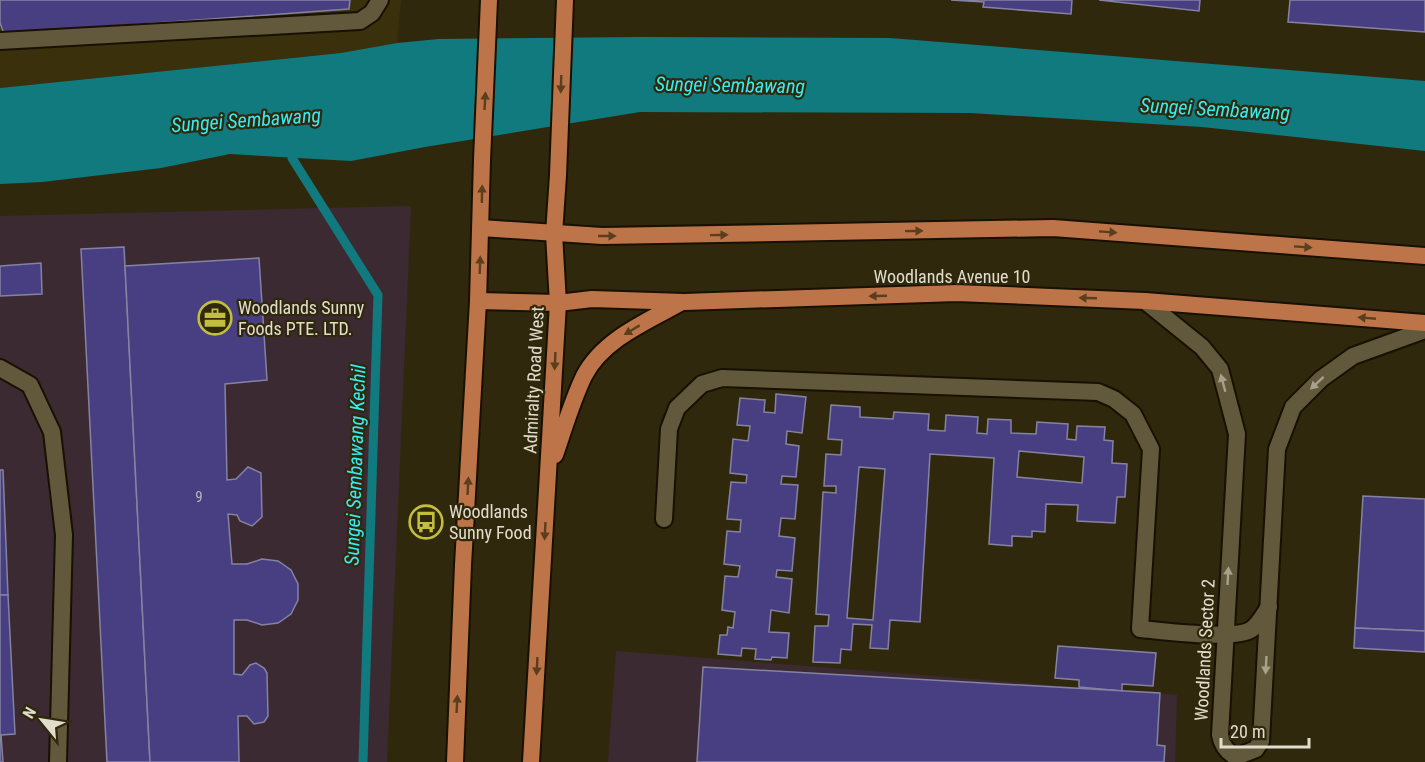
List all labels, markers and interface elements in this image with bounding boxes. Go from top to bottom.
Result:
water label: Sungei Sembawang [655,72,806,98]
one-way arrow [556,75,566,94]
one-way arrow [480,92,489,111]
water label: Sungei Sembawang [1139,93,1291,125]
water label: Sungei Sembawang [170,103,322,137]
one-way arrow [477,184,487,203]
one-way arrow [904,226,923,236]
one-way arrow [1099,228,1118,237]
one-way arrow [709,230,728,239]
one-way arrow [597,231,616,241]
one-way arrow [1293,242,1312,252]
one-way arrow [475,255,484,274]
street label: Woodlands Avenue 10 [874,266,1030,287]
one-way arrow [868,291,887,300]
one-way arrow [1079,294,1098,303]
place label: Woodlands Sunny Foods PTE. LTD. [238,297,365,339]
office icon: Woodlands Sunny Foods PTE. LTD. [197,300,233,336]
street label: Admiralty Road West [519,306,548,454]
one-way arrow [1357,313,1376,323]
one-way arrow [623,325,640,335]
one-way arrow [550,352,560,371]
water label: Sungei Sembawang Kechil [339,364,371,566]
one-way arrow [1218,374,1228,393]
one-way arrow [1310,376,1325,390]
one-way arrow [463,476,472,495]
house number: 9 [195,488,203,506]
place label: Woodlands Sunny Food [449,501,532,543]
bus stop icon: Woodlands Sunny Food [408,504,444,540]
one-way arrow [541,521,550,540]
one-way arrow [1224,567,1233,586]
street label: Woodlands Sector 2 [1190,578,1219,721]
one-way arrow [1261,656,1270,675]
one-way arrow [533,657,542,676]
north arrow [12,690,72,750]
one-way arrow [453,694,462,713]
text: N [19,704,40,722]
scale bar [1221,711,1310,749]
text: 20 m [1230,721,1265,742]

